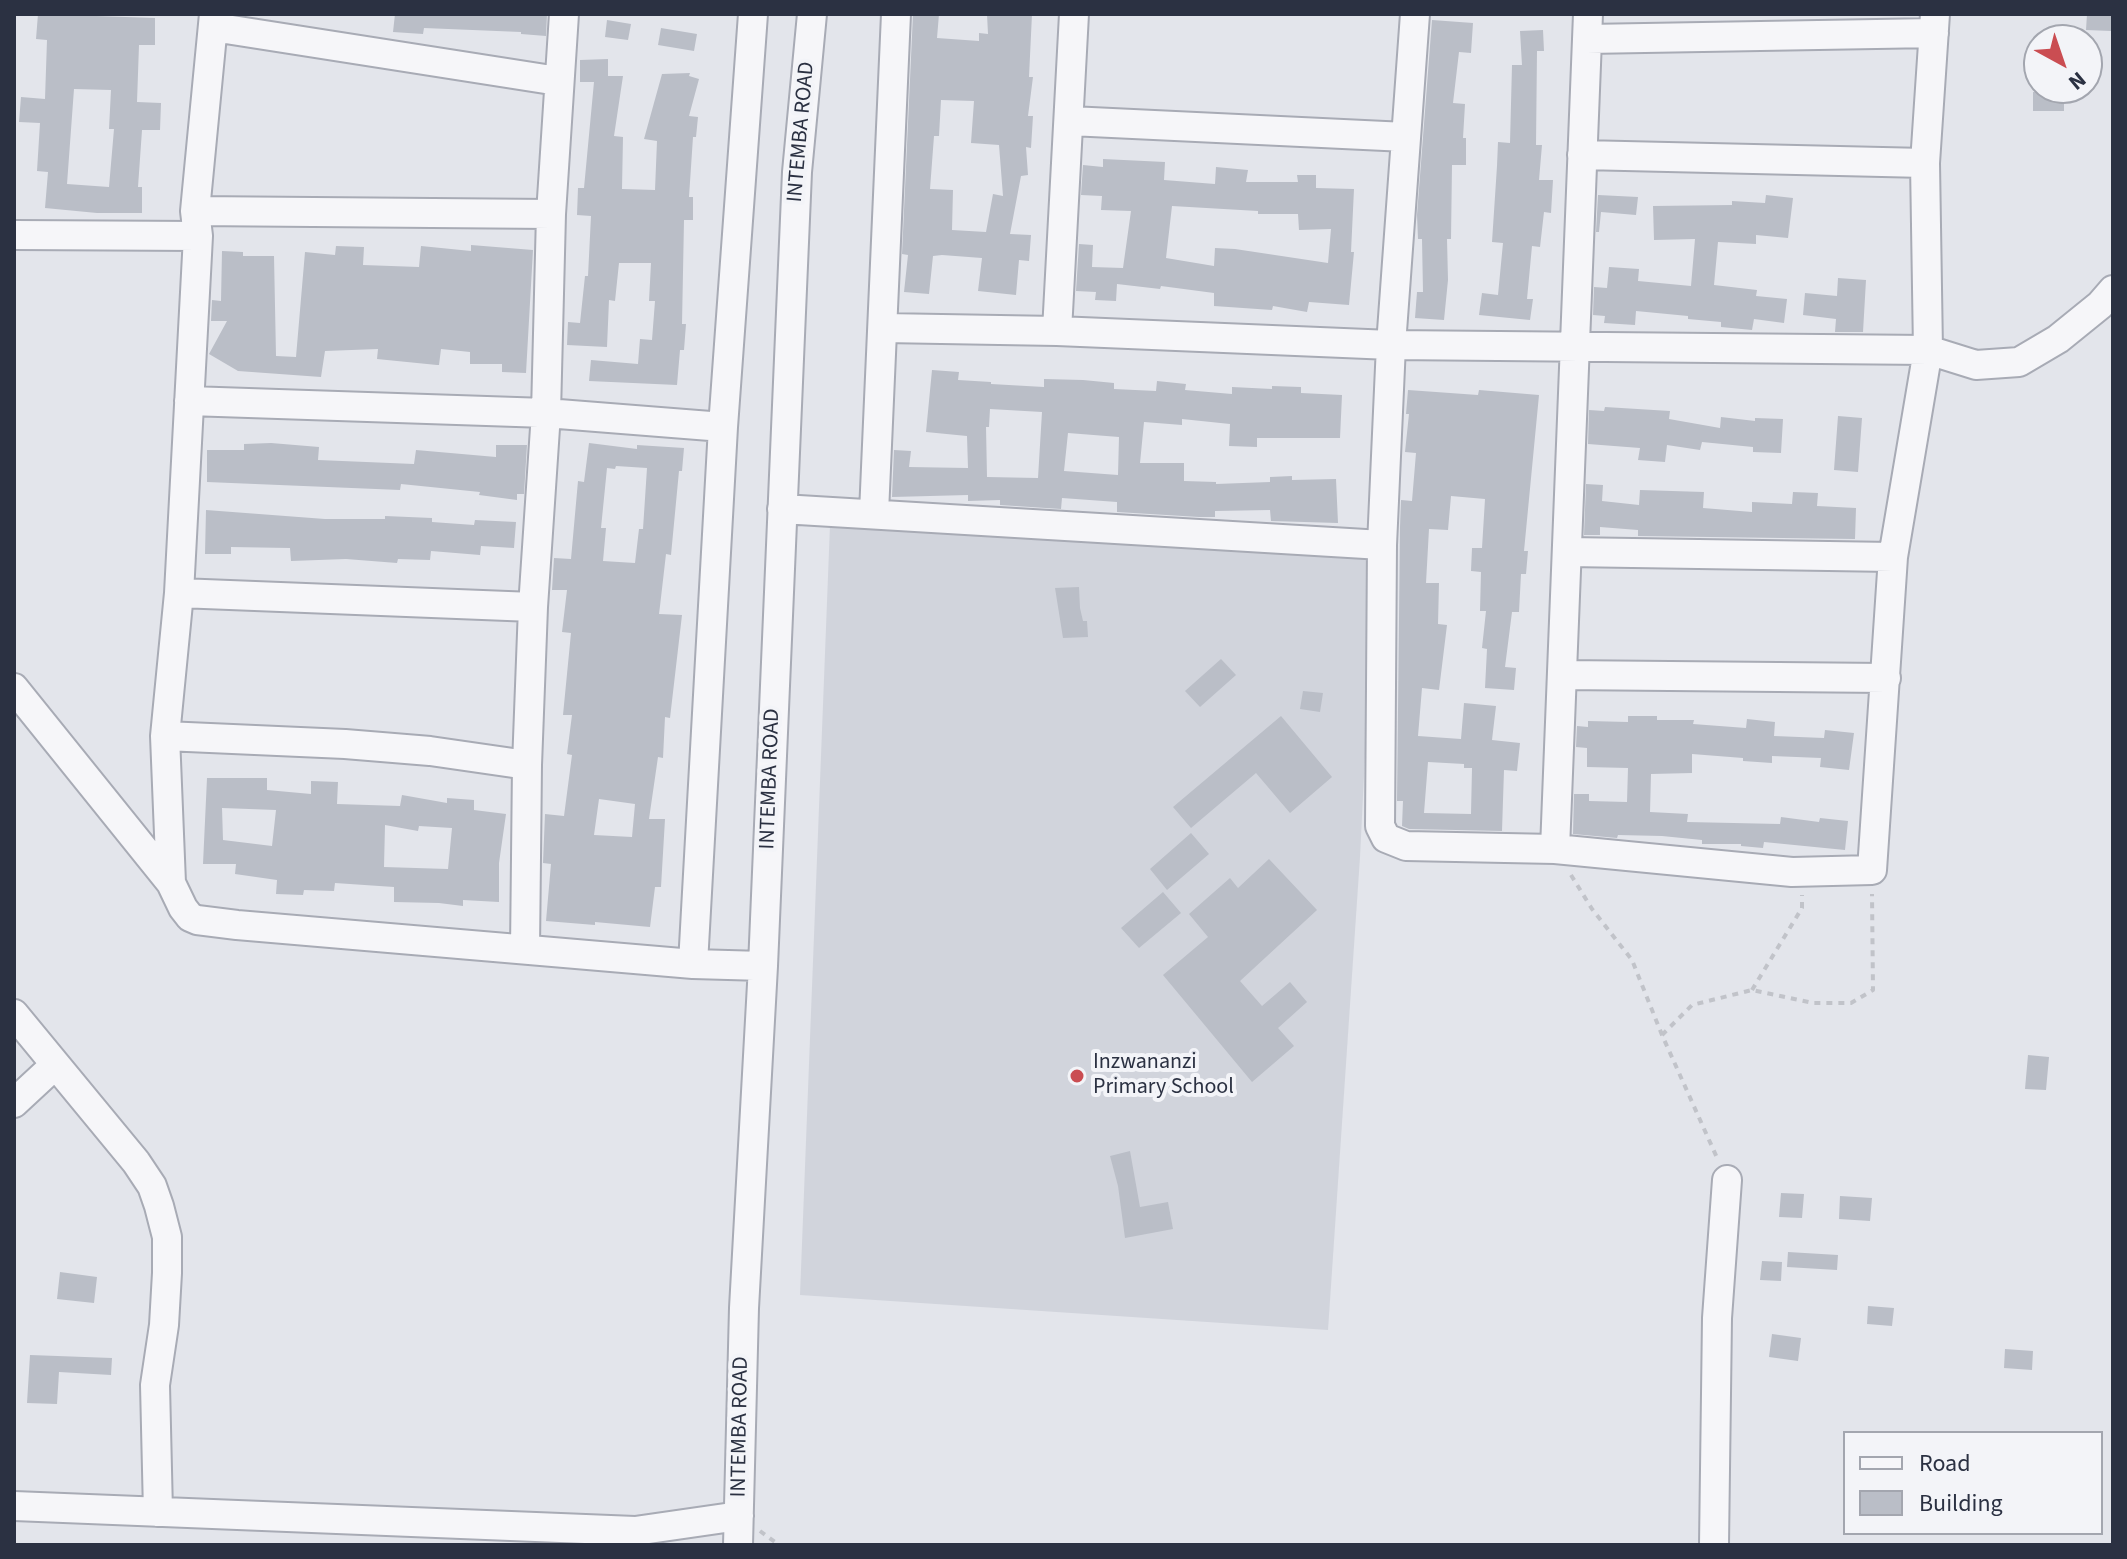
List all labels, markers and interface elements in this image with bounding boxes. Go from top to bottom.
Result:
north arrow [2023,24,2103,104]
street label: INTEMBA ROAD [783,61,821,203]
text: N [2061,64,2093,98]
street label: INTEMBA ROAD [755,708,787,850]
place label: Inzwananzi Primary School [1093,1050,1234,1102]
marker: Inzwananzi Primary School [1068,1067,1086,1085]
street label: INTEMBA ROAD [727,1356,755,1498]
legend [1843,1431,2103,1535]
text: Road [1919,1446,1971,1481]
text: Building [1919,1486,2003,1521]

